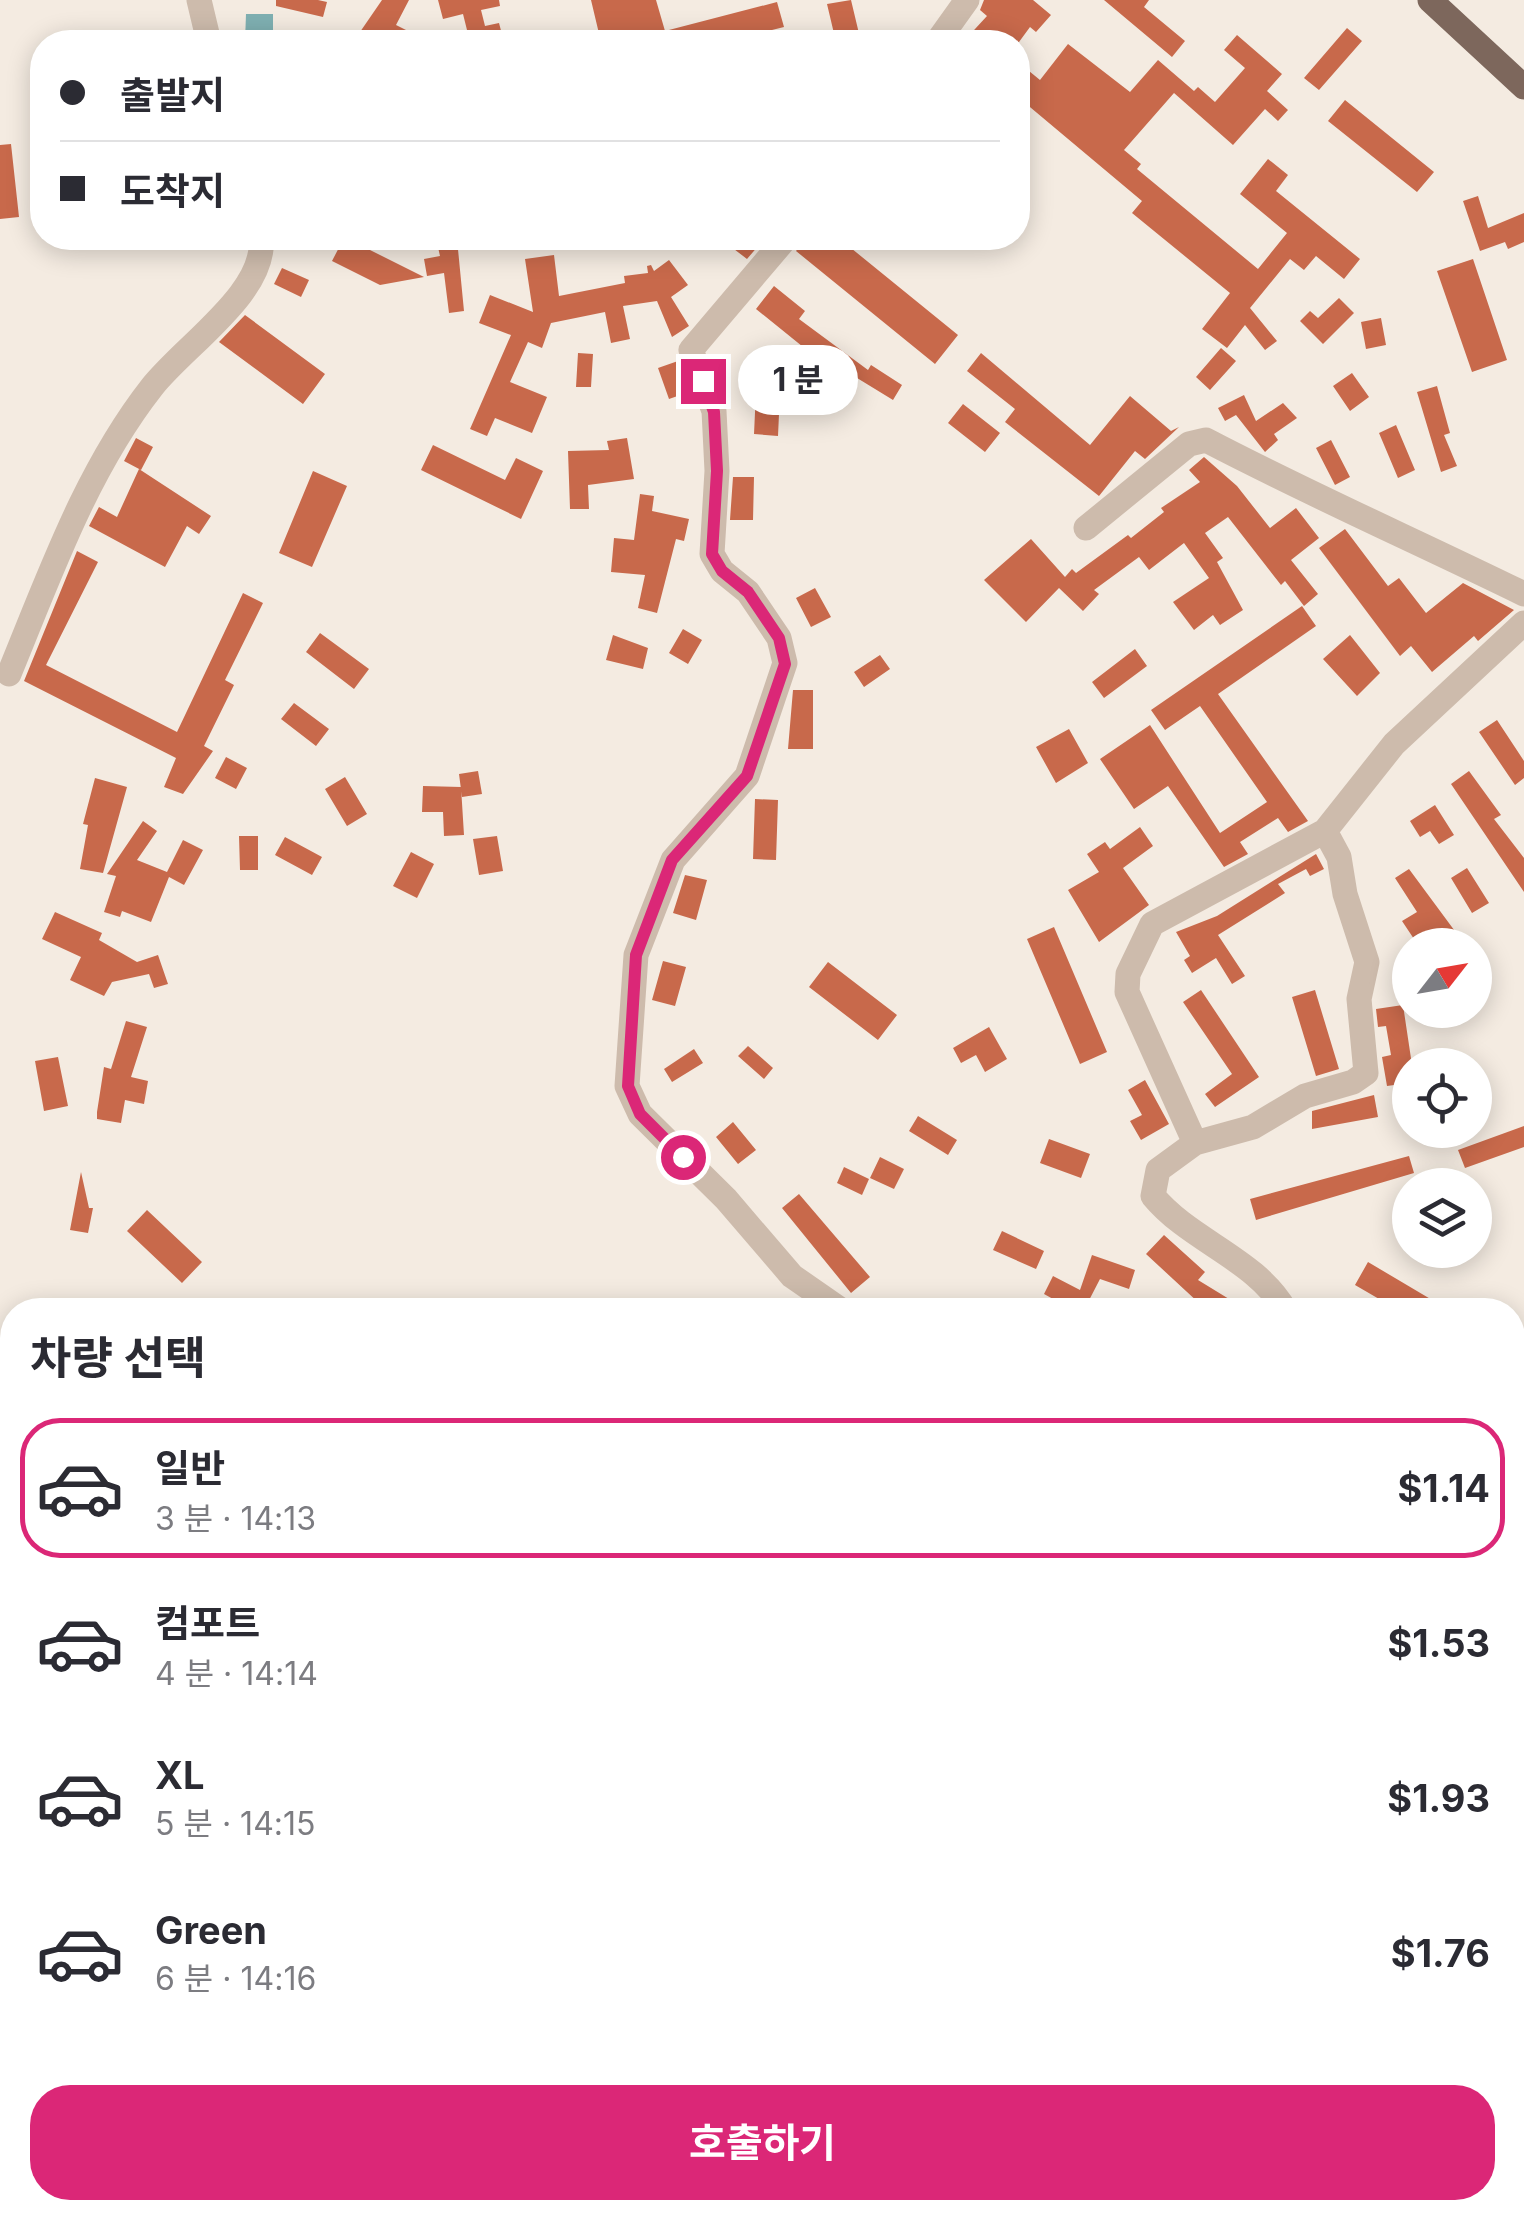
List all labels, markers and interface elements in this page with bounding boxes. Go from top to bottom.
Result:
text: 출발지 [120,72,225,118]
text: 도착지 [120,168,225,214]
callout: 1 분 [738,346,858,416]
route end [681,359,726,404]
text: 1 분 [773,360,823,399]
north arrow [1392,928,1492,1028]
map controls [1392,928,1492,1268]
button: locate [1392,1048,1492,1148]
route start [661,1135,706,1180]
button: layers [1392,1168,1492,1268]
text: 차량 선택 [30,1330,206,1385]
icon: car [35,1443,125,1533]
text: 일반 [155,1445,225,1491]
text: $1.14 [1397,1465,1490,1511]
text: 3 분 · 14:13 [155,1499,316,1538]
icon: car [35,1598,125,1688]
text: 컴포트 [155,1600,260,1646]
text: $1.53 [1387,1620,1490,1666]
text: 4 분 · 14:14 [155,1654,318,1693]
text: XL [155,1752,205,1798]
icon: car [35,1753,125,1843]
text: $1.93 [1387,1775,1490,1821]
text: 5 분 · 14:15 [155,1804,316,1843]
text: Green [155,1907,267,1953]
icon: car [35,1908,125,1998]
text: $1.76 [1391,1930,1490,1976]
text: 6 분 · 14:16 [155,1959,316,1998]
button: 호출하기 [30,2085,1495,2200]

